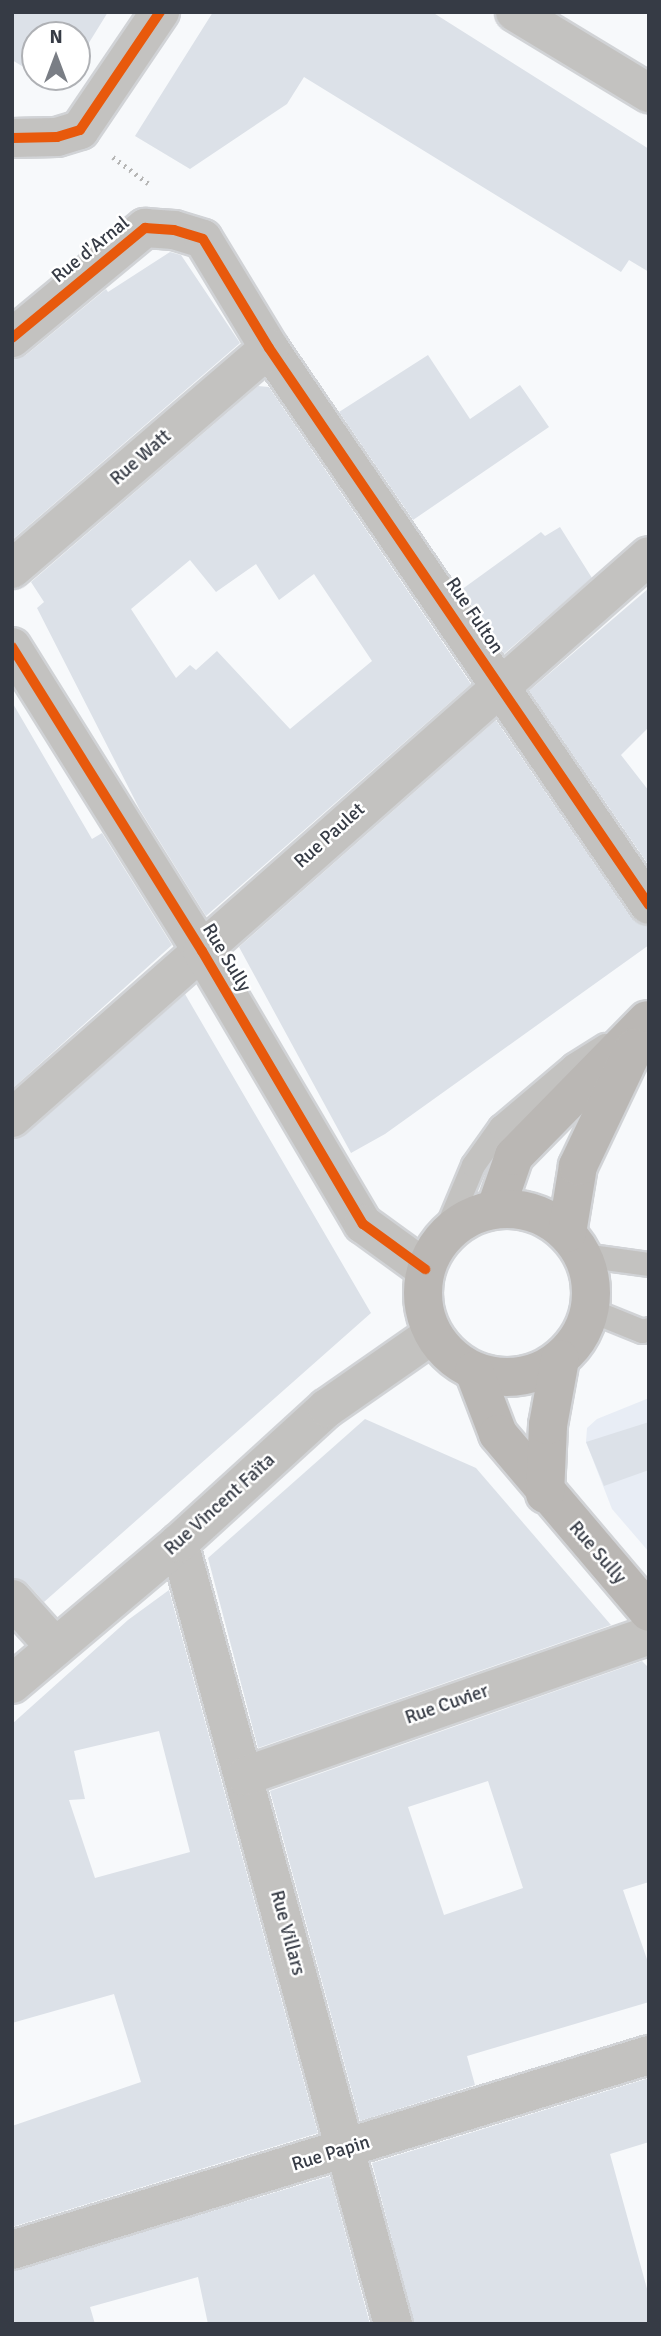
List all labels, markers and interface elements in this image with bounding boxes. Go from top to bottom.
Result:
north arrow [21,21,91,91]
text: N [49,25,63,49]
street label: Rue d'Arnal [48,212,134,288]
street label: Rue Watt [106,425,176,491]
street label: Rue Fulton [440,574,508,658]
street label: Rue Paulet [290,798,370,874]
street label: Rue Sully [197,920,255,996]
street label: Rue Vincent Faïta [160,1449,280,1561]
street label: Rue Sully [564,1517,630,1589]
street label: Rue Cuvier [402,1680,492,1730]
street label: Rue Villars [265,1888,309,1978]
street label: Rue Papin [289,2131,373,2177]

